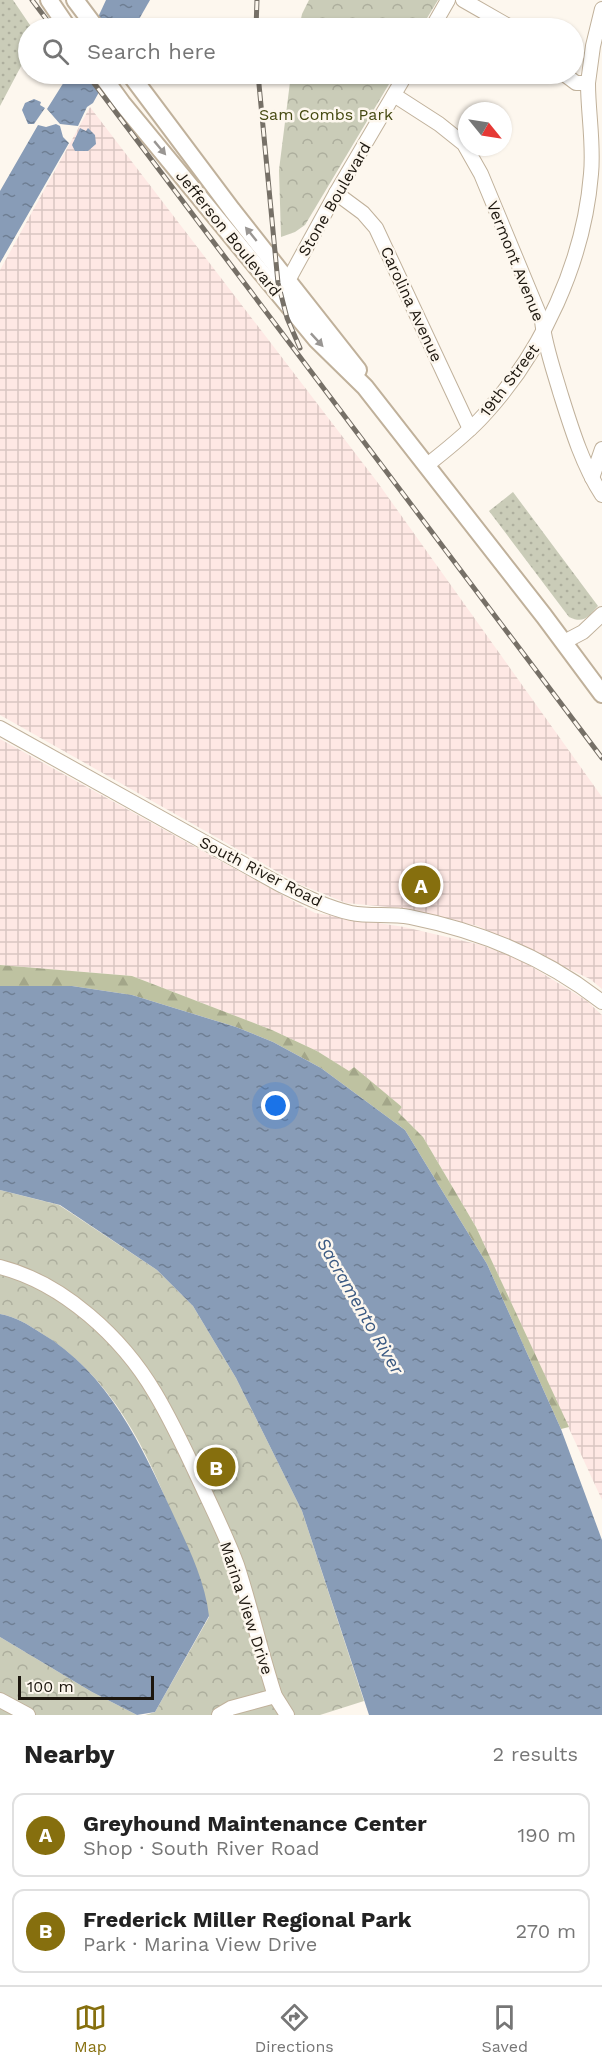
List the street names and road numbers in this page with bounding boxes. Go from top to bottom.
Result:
street label: Stone Boulevard [294,139,375,260]
street label: Jefferson Boulevard [172,167,285,300]
street label: Vermont Avenue [483,198,548,324]
street label: Carolina Avenue [377,244,447,365]
street label: 19th Street [476,340,543,420]
street label: South River Road [196,832,325,911]
street label: Marina View Drive [216,1539,277,1677]

